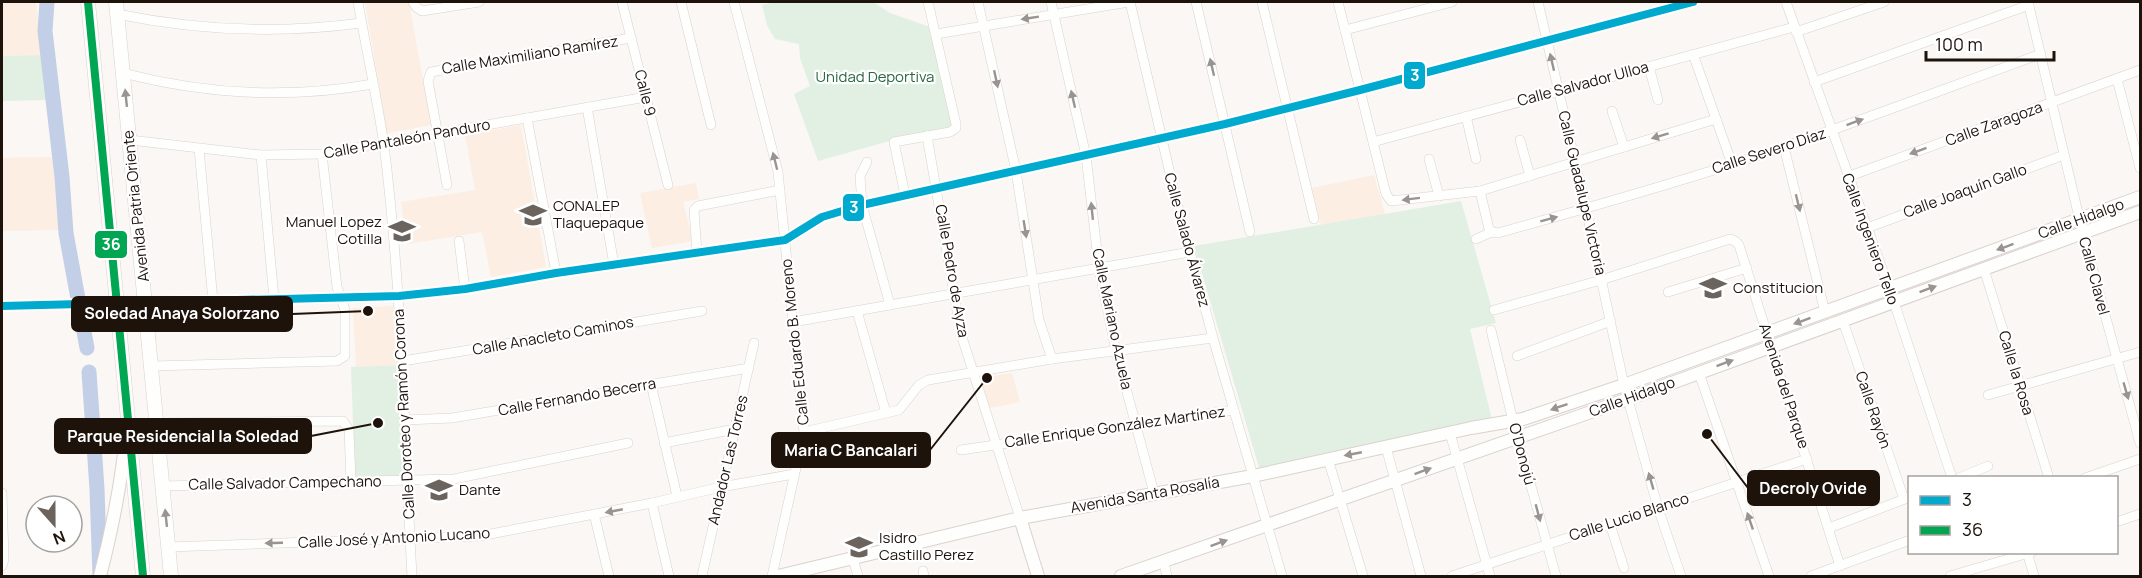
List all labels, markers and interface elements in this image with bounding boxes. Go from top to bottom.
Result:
one-way arrow [1020,14,1039,23]
scale bar [1926,24,2054,62]
street label: Calle Maximiliano Ramírez [440,30,620,79]
text: 100 m [1935,32,1983,56]
one-way arrow [1547,52,1556,71]
street label: Calle Salvador Ulloa [1515,56,1651,111]
one-way arrow [1206,58,1216,76]
line badge: 3 [1403,61,1426,90]
text: 3 [1410,64,1420,86]
park label: Unidad Deportiva [816,66,934,87]
street label: Calle 9 [630,67,661,118]
one-way arrow [991,70,1001,88]
one-way arrow [121,89,131,108]
one-way arrow [1068,90,1078,108]
street label: Calle Zaragoza [1942,96,2045,151]
street label: Calle Guadalupe Victoria [1553,109,1612,277]
street label: Calle Pantaleón Panduro [322,113,492,164]
one-way arrow [1846,117,1864,127]
street label: Calle Severo Díaz [1709,122,1829,179]
street label: Avenida Patria Oriente [117,129,154,283]
one-way arrow [1651,132,1669,141]
one-way arrow [1909,147,1927,157]
one-way arrow [770,152,780,170]
street label: Calle Joaquín Gallo [1900,158,2030,223]
street label: Calle Salado Álvarez [1159,170,1216,310]
street label: Calle Ingeniero Tello [1837,170,1904,308]
line badge: 3 [842,193,865,222]
street label: Calle Hidalgo [2035,193,2127,244]
one-way arrow [1793,194,1803,213]
place label: CONALEP Tlaquepaque [553,195,644,233]
one-way arrow [1401,195,1420,204]
text: 3 [849,196,859,218]
school or university icon: CONALEP Tlaquepaque [518,200,548,230]
one-way arrow [1087,201,1097,220]
street label: Calle Pedro de Ayza [930,203,975,339]
place label: Manuel Lopez Cotilla [286,211,382,249]
one-way arrow [1540,214,1558,223]
school or university icon: Manuel Lopez Cotilla [387,216,417,246]
one-way arrow [1021,220,1030,239]
line badge: 36 [94,230,128,259]
text: 36 [101,233,121,255]
street label: Calle Clavel [2074,235,2115,317]
one-way arrow [1996,242,2014,252]
street label: Calle Mariano Azuela [1087,246,1138,391]
street label: Calle Eduardo B. Moreno [775,258,814,426]
school or university icon: Constitucion [1698,273,1728,303]
place label: Constitucion [1733,277,1823,298]
one-way arrow [1919,284,1937,294]
callout: Soledad Anaya Solorzano [72,297,292,331]
text: Soledad Anaya Solorzano [84,302,280,324]
street label: Calle Doroteo y Ramón Corona [388,308,419,520]
street label: Calle Anacleto Caminos [471,311,635,360]
one-way arrow [1793,316,1811,326]
street label: Avenida del Parque [1754,321,1815,451]
street label: Calle la Rosa [1994,328,2039,418]
one-way arrow [1716,358,1734,368]
street label: Calle Rayón [1850,368,1897,451]
street label: Calle Hidalgo [1586,371,1678,422]
street label: Calle Fernando Becerra [496,372,657,421]
one-way arrow [2121,382,2131,400]
street label: Andador Las Torres [702,393,753,527]
street label: Calle Enrique González Martínez [1003,401,1227,452]
one-way arrow [1550,403,1568,412]
callout: Parque Residencial la Soledad [55,419,311,453]
street label: O'Donojú [1504,421,1541,487]
text: Parque Residencial la Soledad [67,425,299,447]
callout: Maria C Bancalari [772,433,930,467]
text: Maria C Bancalari [784,439,918,461]
one-way arrow [1344,449,1362,459]
one-way arrow [1414,465,1432,475]
street label: Calle Salvador Campechano [188,470,382,495]
street label: Avenida Santa Rosalía [1069,471,1221,518]
callout: Decroly Ovide [1748,471,1879,505]
one-way arrow [1645,472,1655,490]
school or university icon: Dante [424,475,454,505]
legend [1908,476,2118,554]
text: Decroly Ovide [1759,477,1867,499]
place label: Dante [459,479,501,500]
street label: Calle Lucio Blanco [1566,487,1692,546]
text: 3 [1962,487,1972,511]
north arrow [24,494,84,554]
one-way arrow [1534,504,1544,523]
one-way arrow [604,507,623,516]
one-way arrow [161,509,171,528]
one-way arrow [1745,512,1755,530]
text: 36 [1962,517,1983,541]
street label: Calle José y Antonio Lucano [297,522,491,553]
text: N [50,526,69,550]
place label: Isidro Castillo Perez [879,527,974,565]
school or university icon: Isidro Castillo Perez [844,532,874,562]
one-way arrow [1210,538,1228,548]
one-way arrow [265,539,284,548]

